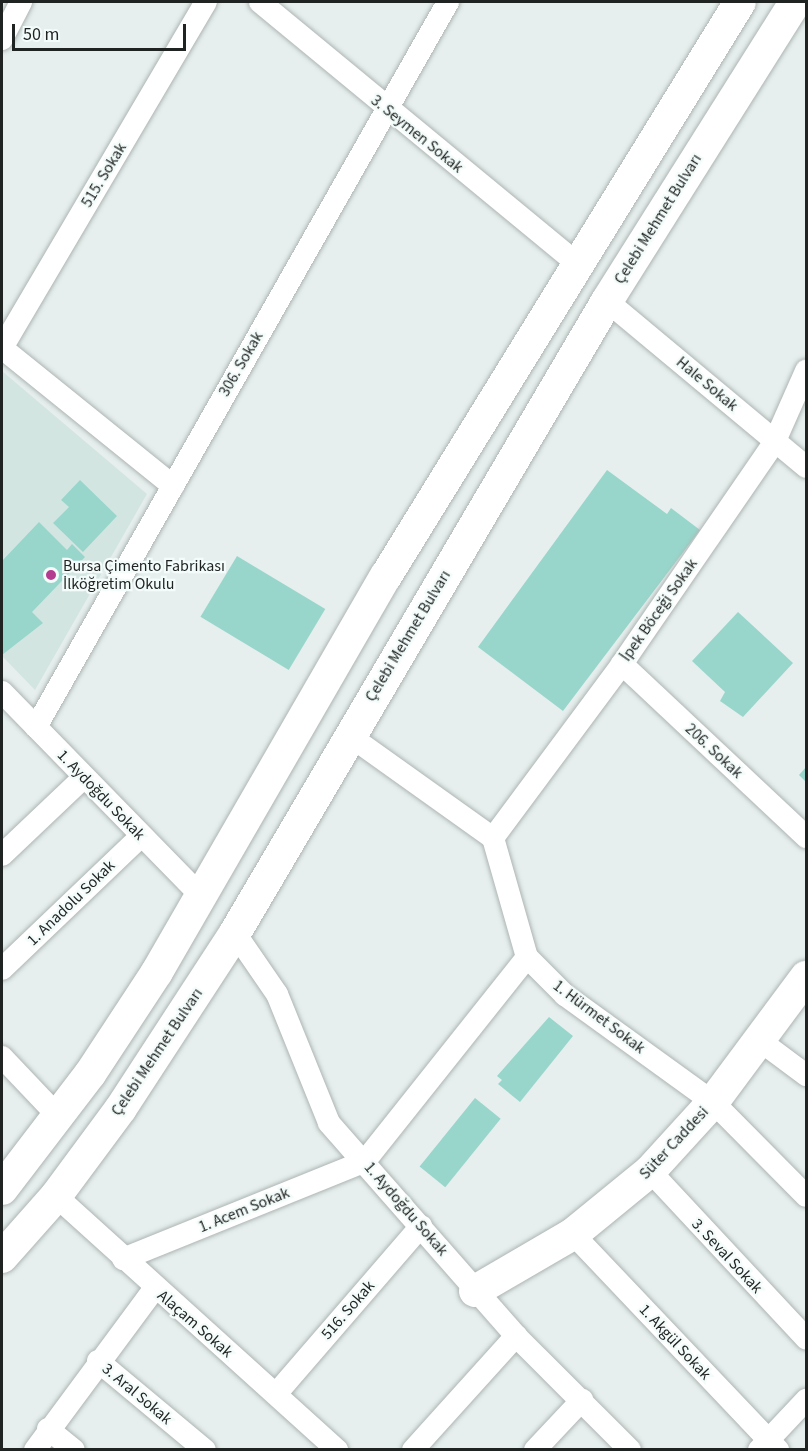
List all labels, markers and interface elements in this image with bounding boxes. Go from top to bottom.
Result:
scale bar [15,12,189,50]
text: 50 m [23,22,59,47]
street label: 3. Seymen Sokak [367,91,467,177]
street label: 515. Sokak [77,139,131,211]
street label: Çelebi Mehmet Bulvarı [610,150,706,288]
street label: 306. Sokak [215,328,267,400]
street label: Hale Sokak [672,353,742,415]
street label: İpek Böceği Sokak [616,555,702,665]
place label: Bursa Çimento Fabrikası İlköğretim Okulu [63,556,225,594]
street label: Çelebi Mehmet Bulvarı [361,567,455,705]
marker: Bursa Çimento Fabrikası İlköğretim Okulu [44,568,58,582]
street label: 206. Sokak [681,719,747,783]
street label: 1. Aydoğdu Sokak [53,746,149,844]
street label: 1. Anadolu Sokak [23,856,119,950]
street label: 1. Hürmet Sokak [549,976,649,1058]
street label: Çelebi Mehmet Bulvarı [107,984,207,1120]
street label: Süter Caddesi [635,1103,713,1183]
street label: 1. Aydoğdu Sokak [360,1158,452,1260]
street label: 1. Acem Sokak [196,1183,292,1237]
street label: 3. Seval Sokak [688,1215,766,1297]
street label: 516. Sokak [317,1277,379,1343]
street label: Alaçam Sokak [153,1286,237,1362]
street label: 1. Akgül Sokak [635,1300,715,1384]
street label: 3. Aral Sokak [98,1359,176,1429]

